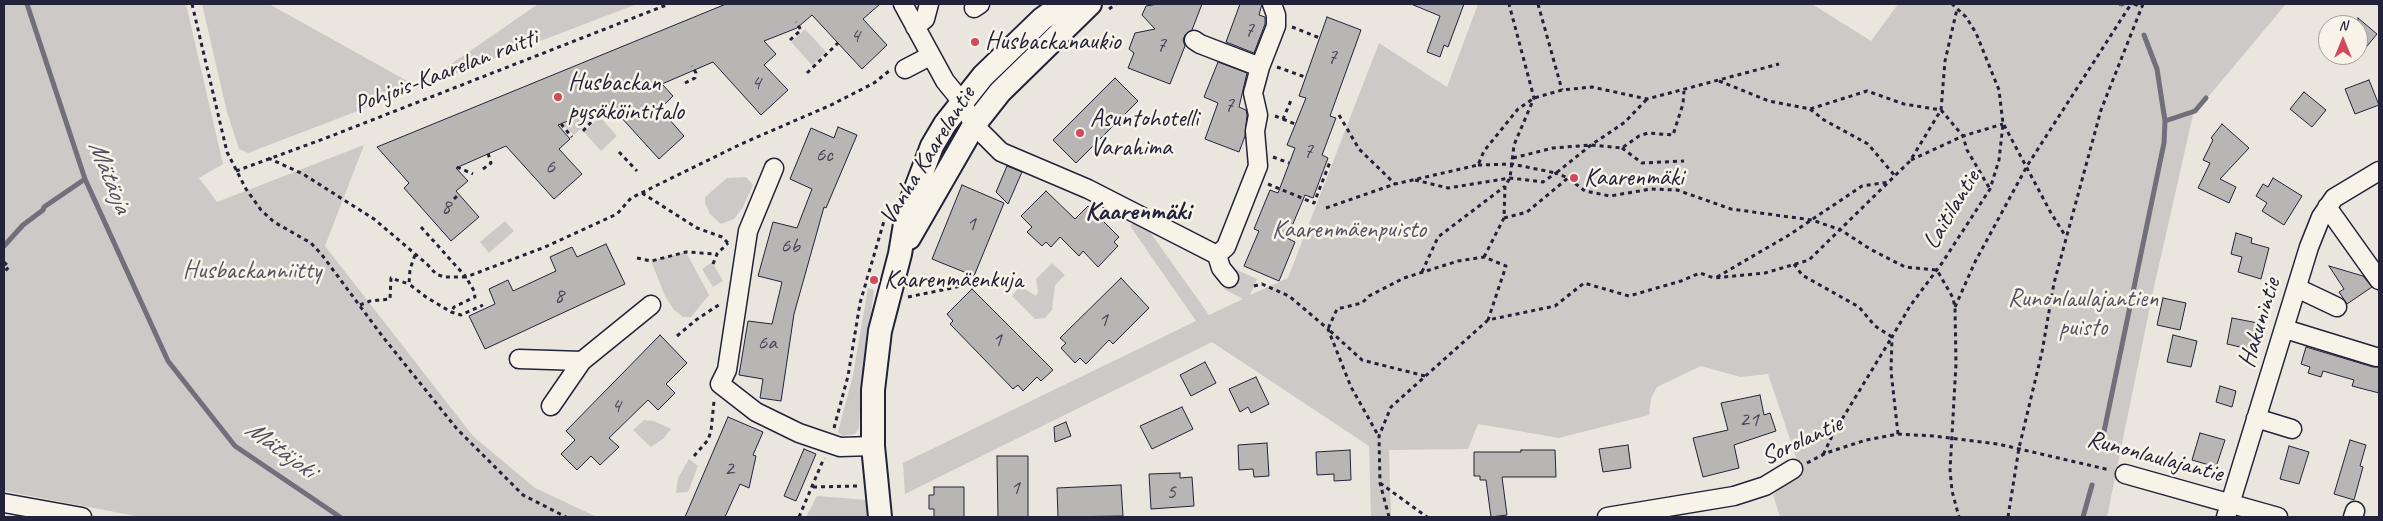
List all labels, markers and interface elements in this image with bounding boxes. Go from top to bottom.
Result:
north arrow [2318,15,2368,65]
house number: 7 [1244,17,1254,43]
text: N [2339,17,2347,34]
street label: Pohjois-Kaarelan raitti [350,23,542,121]
house number: 4 [850,23,860,49]
place label: Husbackanaukio [985,27,1120,57]
house number: 7 [1156,32,1166,58]
marker: Husbackanaukio [969,36,981,48]
house number: 7 [1327,44,1337,70]
place label: Husbackan pysäköintitalo [568,68,684,127]
house number: 4 [751,70,761,96]
street label: Vanha Kaarelantie [874,81,982,231]
marker: Husbackan pysäköintitalo [552,91,564,103]
house number: 7 [1224,92,1234,118]
place label: Asuntohotelli Varahima [1090,104,1198,163]
marker: Asuntohotelli Varahima [1074,127,1086,139]
water label: Mätäoja [81,136,137,218]
house number: 7 [1303,138,1313,164]
house number: 6c [815,142,833,168]
house number: 6 [545,154,555,180]
place label: Kaarenmäki [1584,163,1684,193]
street label: Laitilantie [1917,165,1987,255]
marker: Kaarenmäki [1568,172,1580,184]
house number: 8 [441,194,451,220]
district label: Kaarenmäki [1085,196,1191,228]
house number: 1 [966,211,976,237]
park label: Kaarenmäenpuisto [1272,215,1426,245]
house number: 6b [780,233,800,259]
park label: Husbackanniitty [183,256,321,286]
place label: Kaarenmäenkuja [884,265,1023,295]
marker: Kaarenmäenkuja [868,274,880,286]
street label: Hakunintie [2232,275,2288,371]
house number: 8 [554,283,564,309]
park label: Runonlaulajantien puisto [2008,284,2158,343]
house number: 1 [1098,307,1108,333]
house number: 1 [992,327,1002,353]
house number: 6a [757,330,777,356]
house number: 4 [611,393,621,419]
house number: 21 [1739,407,1759,433]
street label: Sorolantie [1757,409,1847,473]
water label: Mätäjoki [239,414,321,486]
street label: Runonlaulajantie [2084,424,2226,490]
house number: 2 [724,456,734,482]
house number: 1 [1010,475,1020,501]
house number: 5 [1166,479,1176,505]

